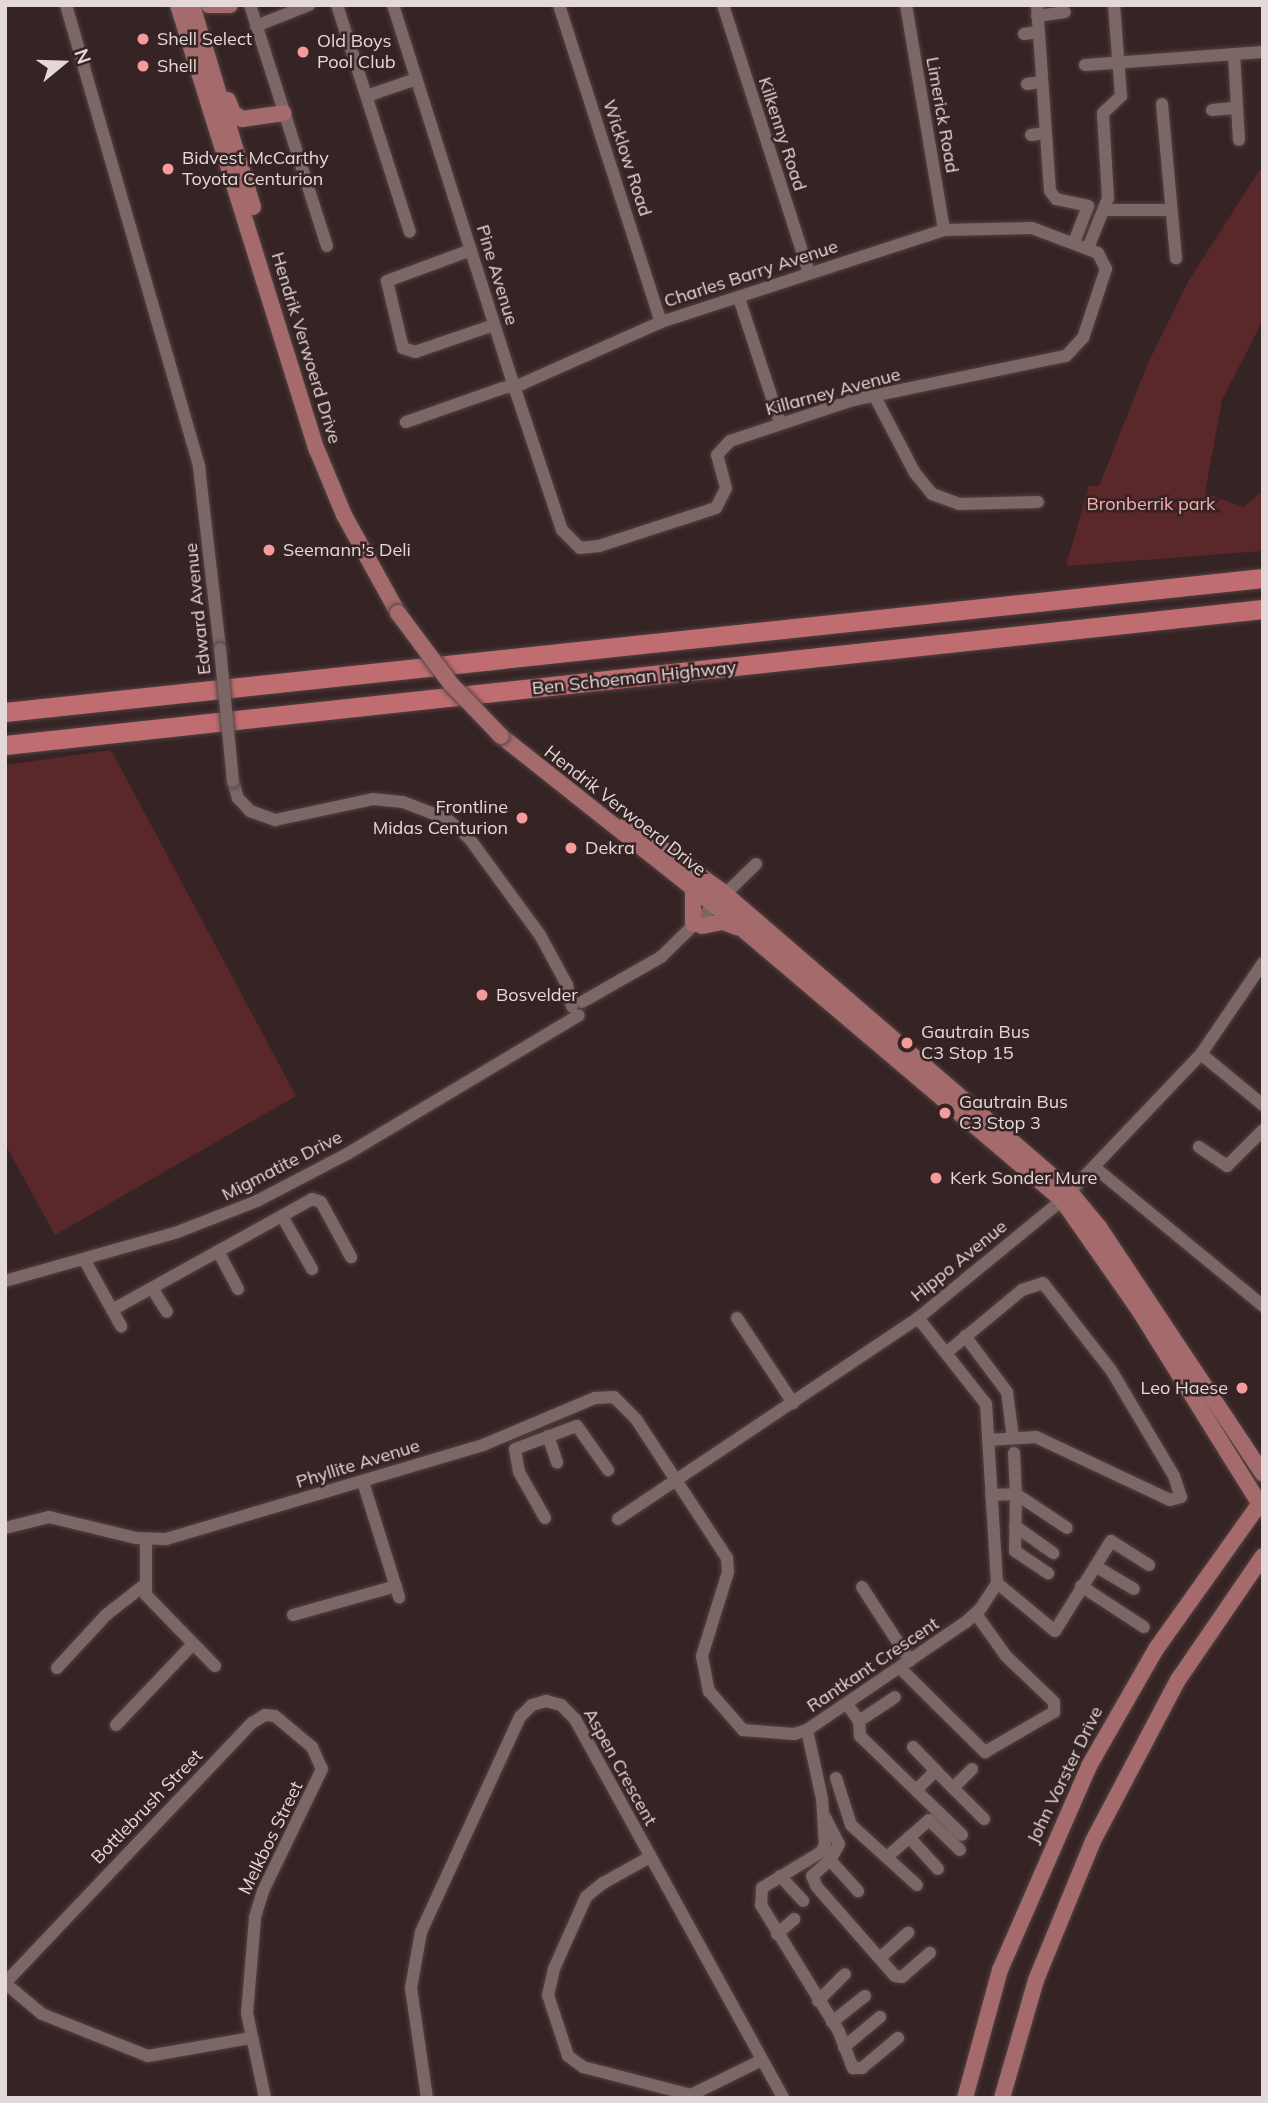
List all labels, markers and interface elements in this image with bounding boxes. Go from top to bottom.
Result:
north arrow [28,28,98,98]
place label: Shell Select [157,28,252,50]
marker: Shell Select [135,31,151,47]
place label: Old Boys Pool Club [317,31,396,74]
marker: Old Boys Pool Club [295,44,311,60]
text: N [69,45,97,67]
place label: Shell [157,55,197,77]
street label: Limerick Road [921,55,963,175]
marker: Shell [135,58,151,74]
street label: Kilkenny Road [753,74,811,194]
street label: Wicklow Road [598,97,656,219]
place label: Bidvest McCarthy Toyota Centurion [182,148,329,190]
marker: Bidvest McCarthy Toyota Centurion [160,161,176,177]
street label: Pine Avenue [472,222,522,328]
street label: Charles Barry Avenue [661,236,841,312]
street label: Hendrik Verwoerd Drive [267,250,345,446]
street label: Killarney Avenue [763,364,903,420]
park label: Bronberrik park [1087,493,1215,515]
place label: Seemann's Deli [283,539,411,561]
street label: Edward Avenue [180,542,216,676]
marker: Seemann's Deli [261,542,277,558]
street label: Ben Schoeman Highway [531,657,737,699]
street label: Hendrik Verwoerd Drive [540,741,710,881]
place label: Frontline Midas Centurion [373,797,508,840]
marker: Frontline Midas Centurion [514,810,530,826]
place label: Dekra [585,837,635,859]
marker: Dekra [563,840,579,856]
place label: Bosvelder [496,984,578,1006]
marker: Bosvelder [474,987,490,1003]
place label: Gautrain Bus C3 Stop 15 [921,1022,1030,1064]
marker: Gautrain Bus C3 Stop 15 [899,1035,915,1051]
place label: Gautrain Bus C3 Stop 3 [959,1092,1068,1134]
marker: Gautrain Bus C3 Stop 3 [937,1105,953,1121]
street label: Migmatite Drive [218,1126,346,1206]
place label: Kerk Sonder Mure [950,1167,1097,1189]
marker: Kerk Sonder Mure [928,1170,944,1186]
street label: Hippo Avenue [907,1216,1011,1306]
place label: Leo Haese [1140,1377,1228,1399]
marker: Leo Haese [1234,1380,1250,1396]
street label: Phyllite Avenue [294,1435,422,1493]
street label: Rantkant Crescent [803,1613,943,1717]
street label: John Vorster Drive [1022,1703,1108,1847]
street label: Aspen Crescent [579,1705,661,1829]
street label: Bottlebrush Street [87,1745,207,1869]
street label: Melkbos Street [234,1778,308,1898]

